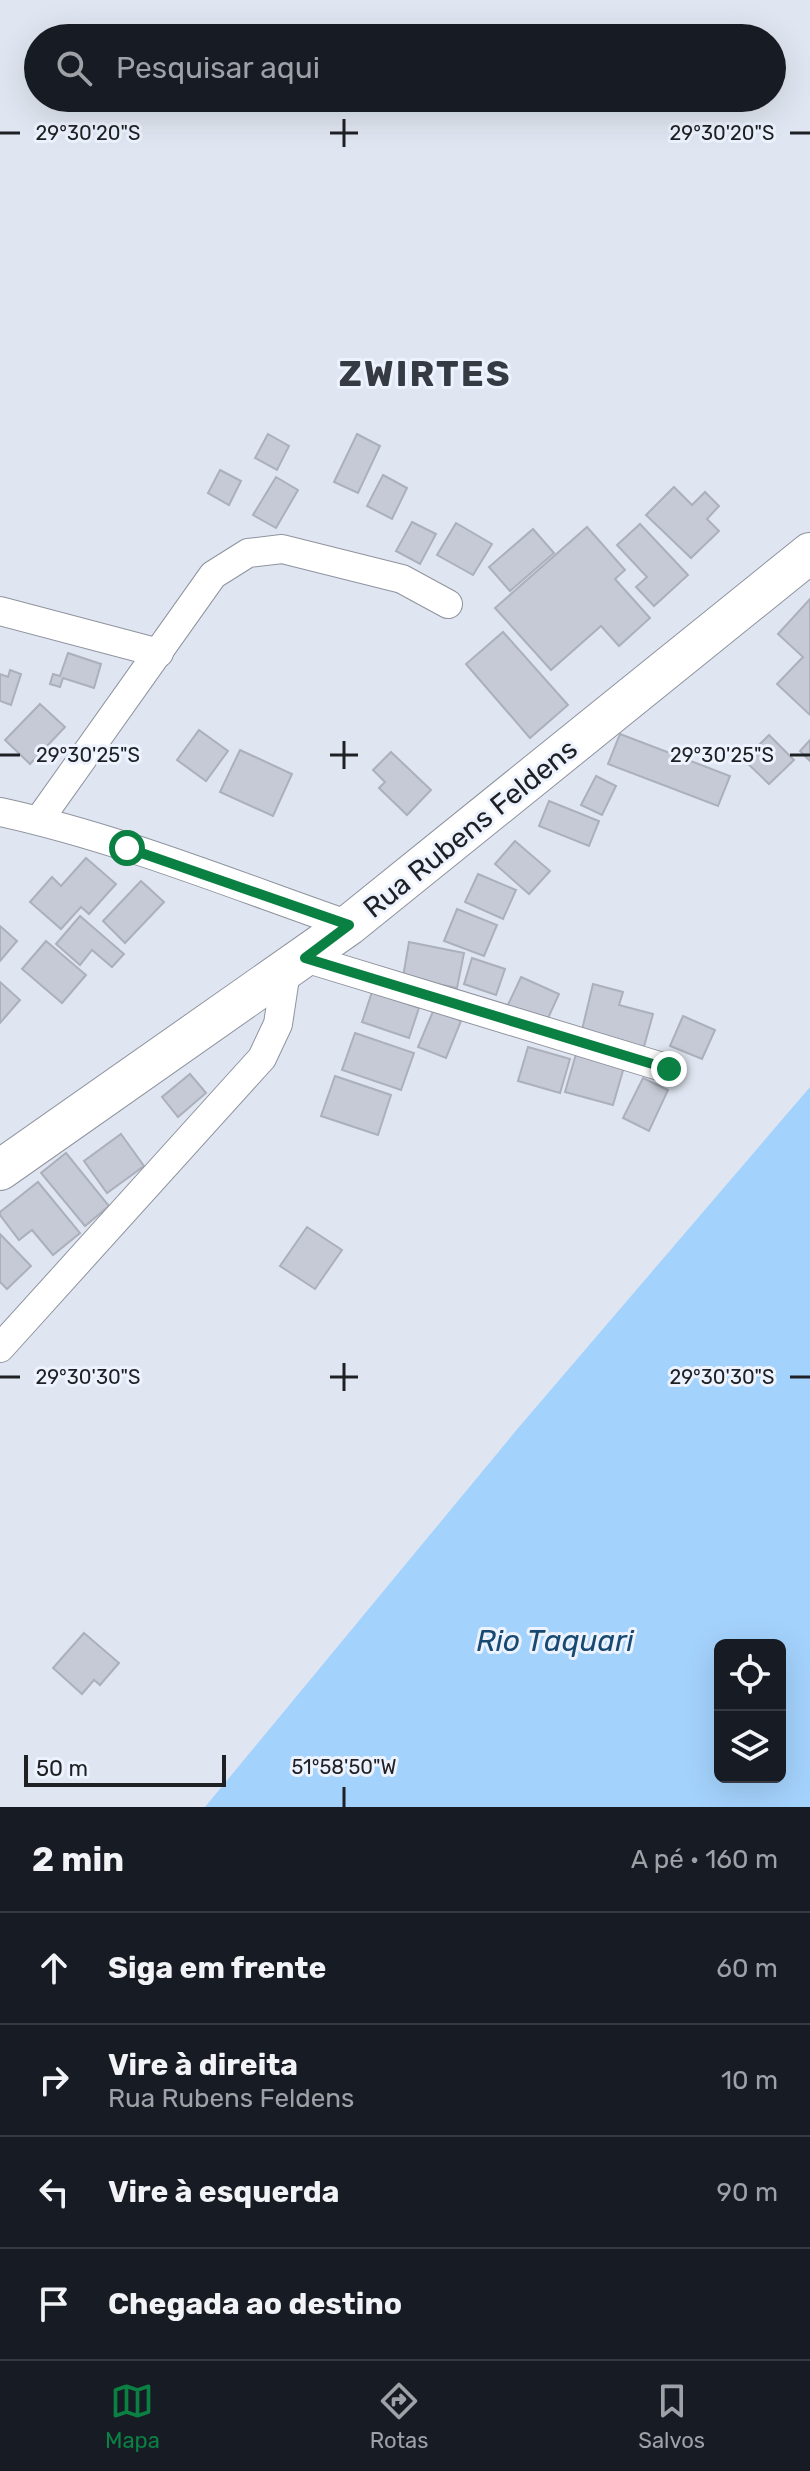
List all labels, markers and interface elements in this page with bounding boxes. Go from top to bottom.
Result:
search box [24,24,786,112]
icon: search [52,46,96,90]
text: Pesquisar aqui [116,50,320,86]
text: 29°30'20"S [36,121,140,145]
text: 29°30'20"S [670,121,774,145]
district label: ZWIRTES [338,352,512,395]
street label: Rua Rubens Feldens [357,732,584,925]
text: 29°30'25"S [36,743,140,767]
text: 29°30'25"S [670,743,774,767]
route start [109,830,145,866]
route end [651,1051,687,1087]
text: 29°30'30"S [35,1365,141,1389]
text: 29°30'30"S [669,1365,775,1389]
water label: Rio Taquari [476,1623,635,1659]
map controls [714,1639,786,1783]
button: locate [714,1639,786,1711]
button: layers [714,1711,786,1783]
scale bar [24,1751,226,1787]
text: 50 m [36,1755,88,1782]
text: 51°58'50"W [292,1755,396,1779]
text: 2 min [32,1839,124,1880]
text: A pé · 160 m [631,1844,778,1875]
icon: ahead [32,1946,76,1990]
text: Siga em frente [108,1950,326,1986]
text: 60 m [716,1953,778,1984]
text: Vire à direita [108,2047,298,2083]
icon: right [32,2058,76,2102]
text: 10 m [721,2065,778,2096]
text: Rua Rubens Feldens [108,2083,354,2114]
icon: left [32,2170,76,2214]
text: Vire à esquerda [108,2174,339,2210]
text: 90 m [717,2177,778,2208]
icon: arrive [32,2282,76,2326]
text: Chegada ao destino [108,2286,402,2322]
tab: Mapa [105,2379,160,2454]
tab: Rotas [370,2379,428,2454]
tab: Salvos [638,2379,705,2454]

